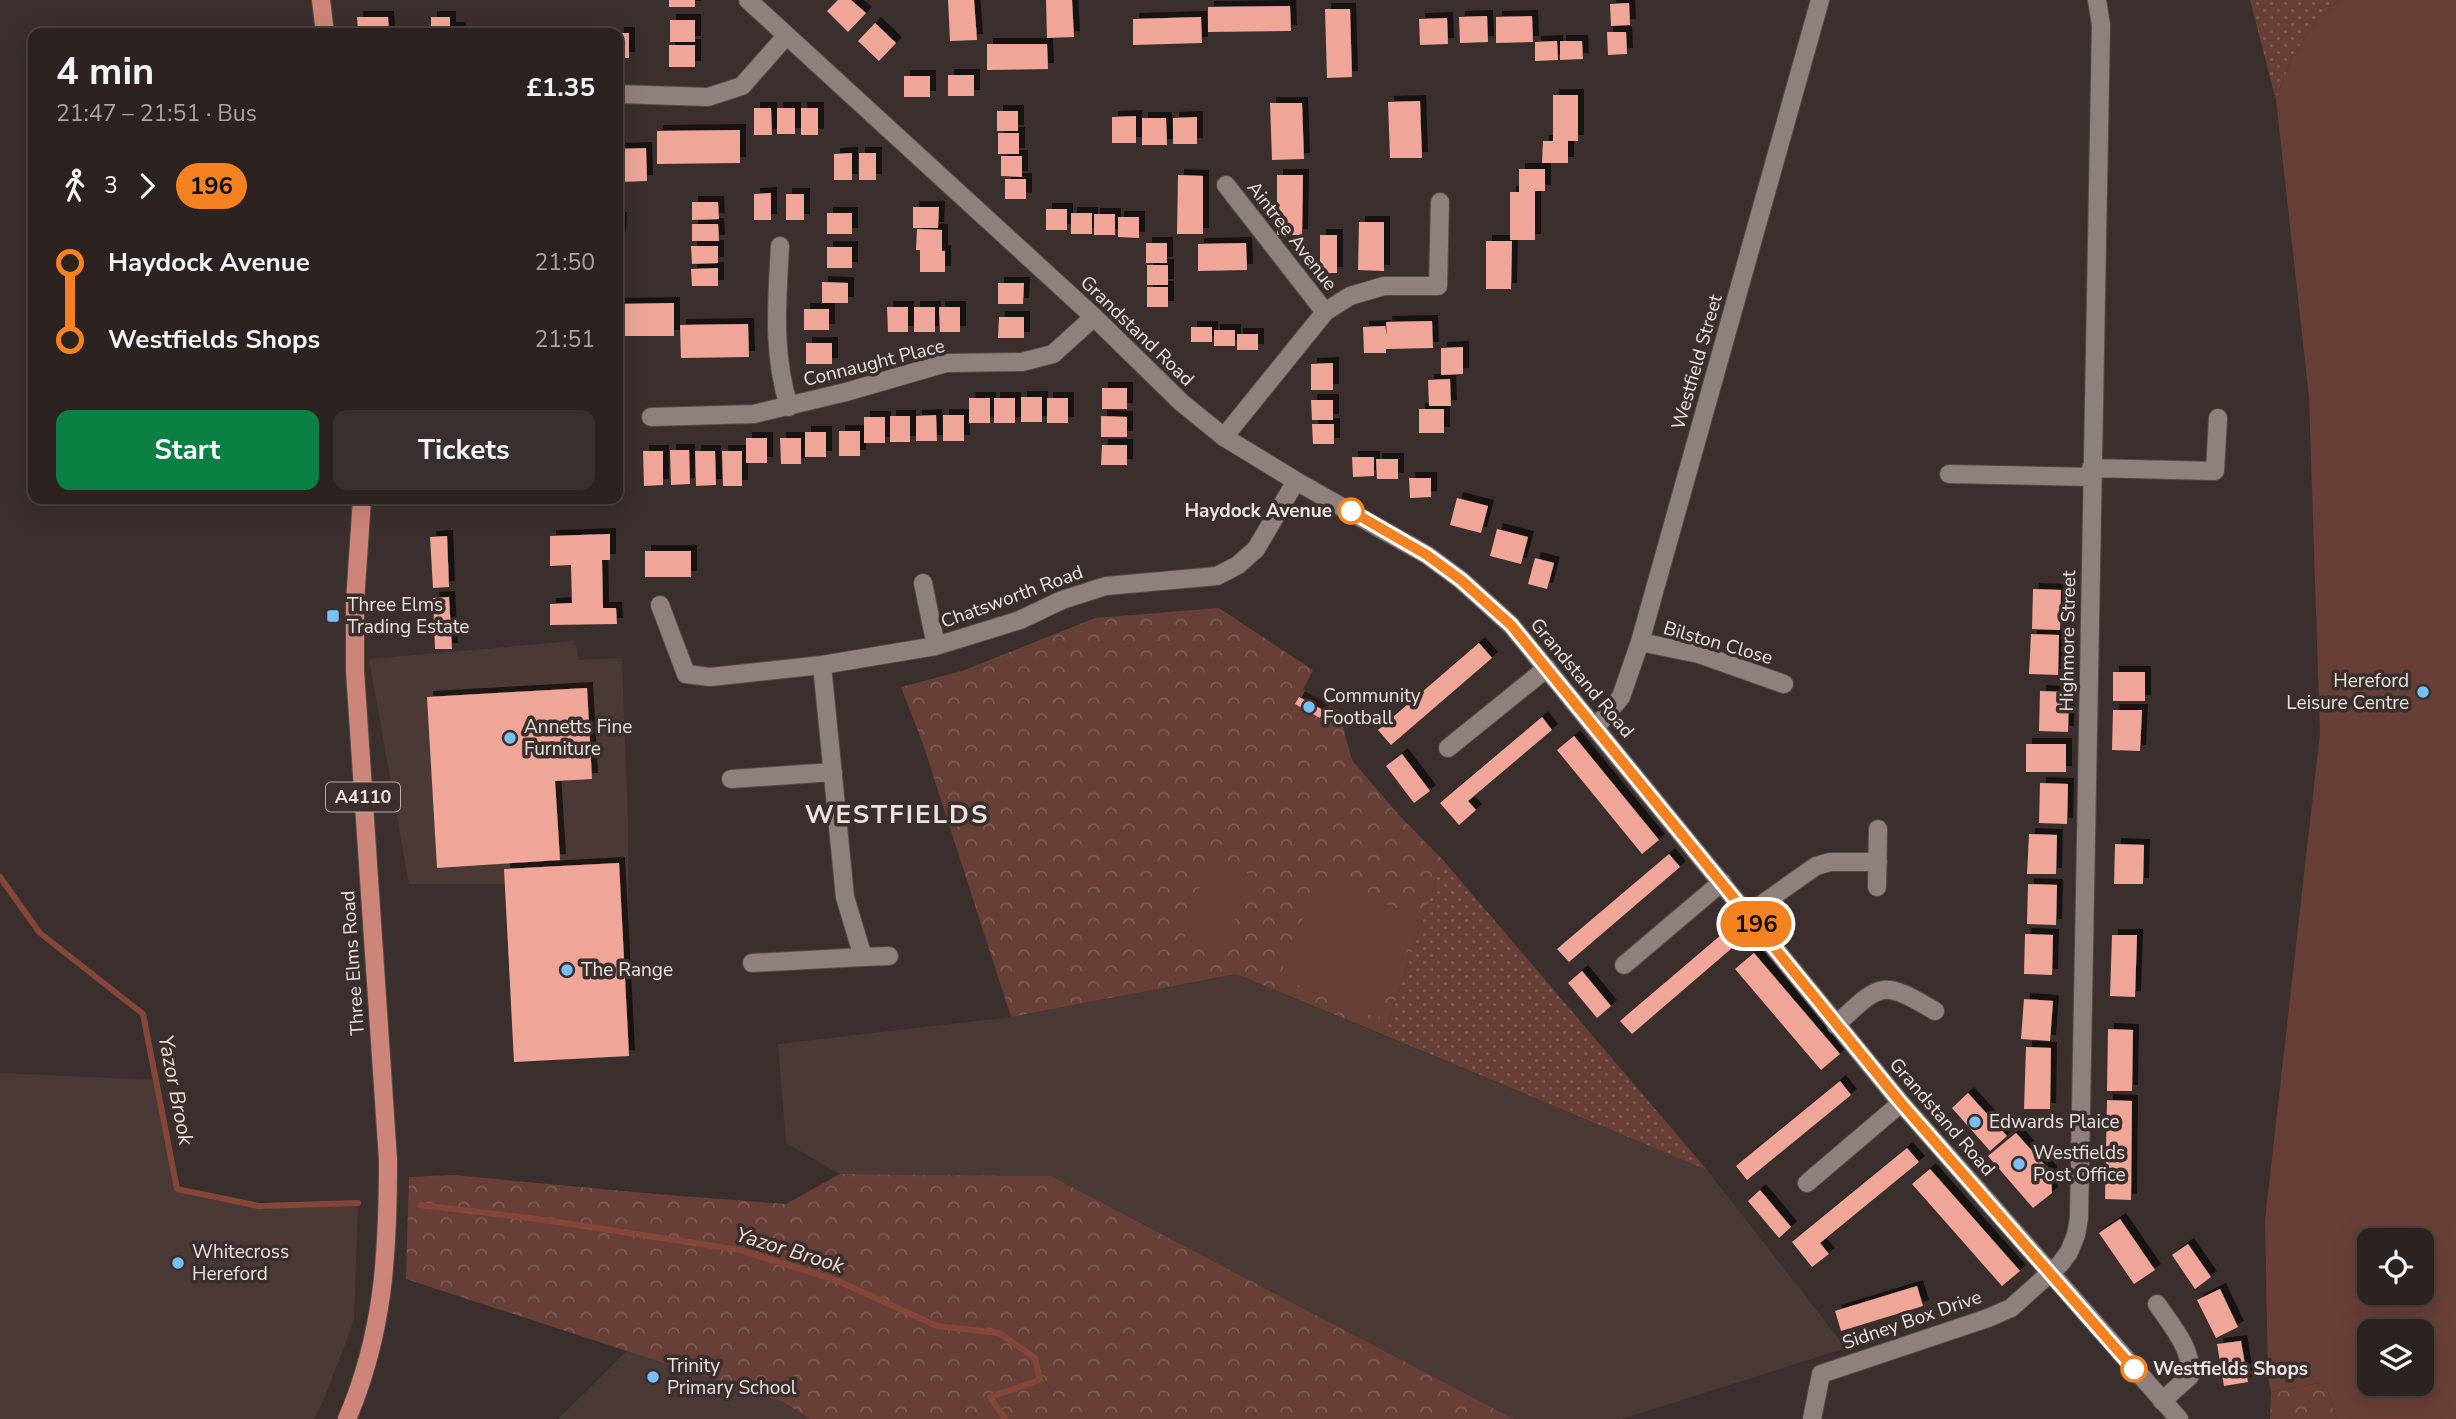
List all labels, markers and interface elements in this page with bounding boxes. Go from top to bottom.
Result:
text: 4 min [56,46,154,97]
text: £1.35 [526,70,595,105]
text: 21:47 – 21:51 · Bus [56,98,257,129]
icon: walk [56,167,94,205]
icon: forward [128,167,166,205]
text: 3 [104,170,118,201]
text: 196 [190,170,233,202]
street label: Aintree Avenue [1241,176,1343,296]
text: Haydock Avenue [108,245,310,280]
text: 21:50 [535,247,595,278]
street label: Grandstand Road [1074,270,1200,392]
street label: Westfield Street [1665,291,1729,433]
text: Westfields Shops [108,322,320,357]
text: 21:51 [535,324,595,355]
street label: Connaught Place [801,333,947,393]
button: Start [56,410,319,490]
button: Tickets [333,410,595,490]
place label: Haydock Avenue [1184,498,1332,524]
marker: Haydock Avenue [1338,498,1364,524]
street label: Chatsworth Road [937,559,1087,635]
street label: Highmore Street [2054,570,2082,712]
place label: Three Elms Trading Estate [347,592,469,640]
marker: Three Elms Trading Estate [325,608,341,624]
street label: Grandstand Road [1524,613,1640,743]
street label: Bilston Close [1660,615,1776,671]
place label: Hereford Leisure Centre [2286,668,2409,716]
place label: Community Football [1323,683,1421,731]
marker: Hereford Leisure Centre [2415,684,2431,700]
marker: Community Football [1301,699,1317,715]
place label: Annetts Fine Furniture [524,714,632,762]
marker: Annetts Fine Furniture [502,730,518,746]
road number: A4110 [326,782,400,812]
district label: WESTFIELDS [805,797,989,832]
street label: Three Elms Road [335,890,371,1036]
line badge: 196 [1716,901,1796,947]
text: 196 [1734,908,1778,940]
place label: The Range [581,957,673,983]
marker: The Range [559,962,575,978]
water label: Yazor Brook [152,1033,200,1148]
street label: Grandstand Road [1883,1052,2001,1182]
place label: Edwards Plaice [1989,1109,2120,1135]
marker: Edwards Plaice [1967,1114,1983,1130]
place label: Westfields Post Office [2033,1140,2126,1188]
marker: Westfields Post Office [2011,1156,2027,1172]
water label: Yazor Brook [733,1220,848,1280]
map controls [2357,1228,2434,1396]
button: locate [2357,1228,2434,1305]
place label: Whitecross Hereford [192,1239,289,1287]
marker: Whitecross Hereford [170,1255,186,1271]
street label: Sidney Box Drive [1839,1284,1985,1356]
button: layers [2357,1319,2434,1396]
place label: Trinity Primary School [667,1353,797,1401]
marker: Westfields Shops [2121,1356,2147,1382]
place label: Westfields Shops [2153,1356,2308,1382]
marker: Trinity Primary School [645,1369,661,1385]

